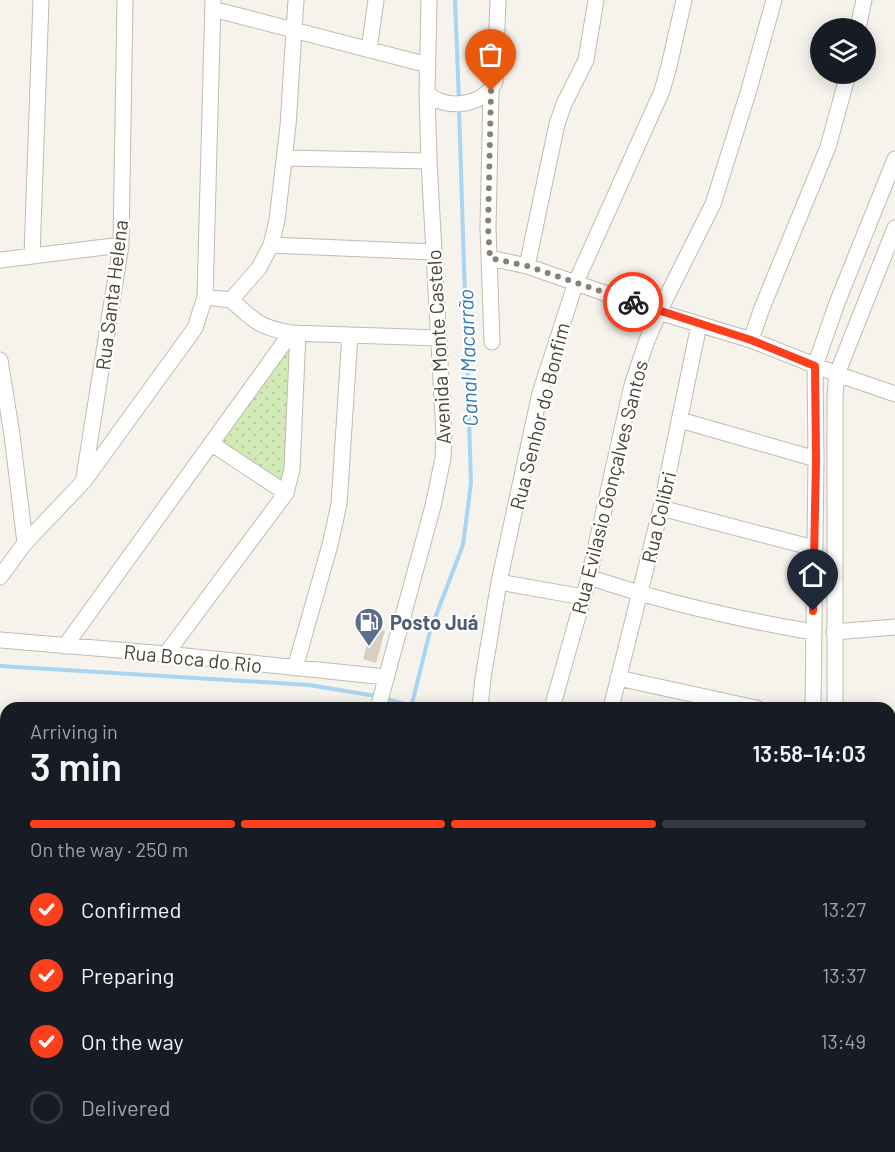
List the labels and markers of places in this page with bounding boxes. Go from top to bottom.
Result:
pin [465,29,516,91]
pin [787,549,838,611]
fuel station icon: Posto Juá [353,606,385,648]
place label: Posto Juá [390,610,478,634]

